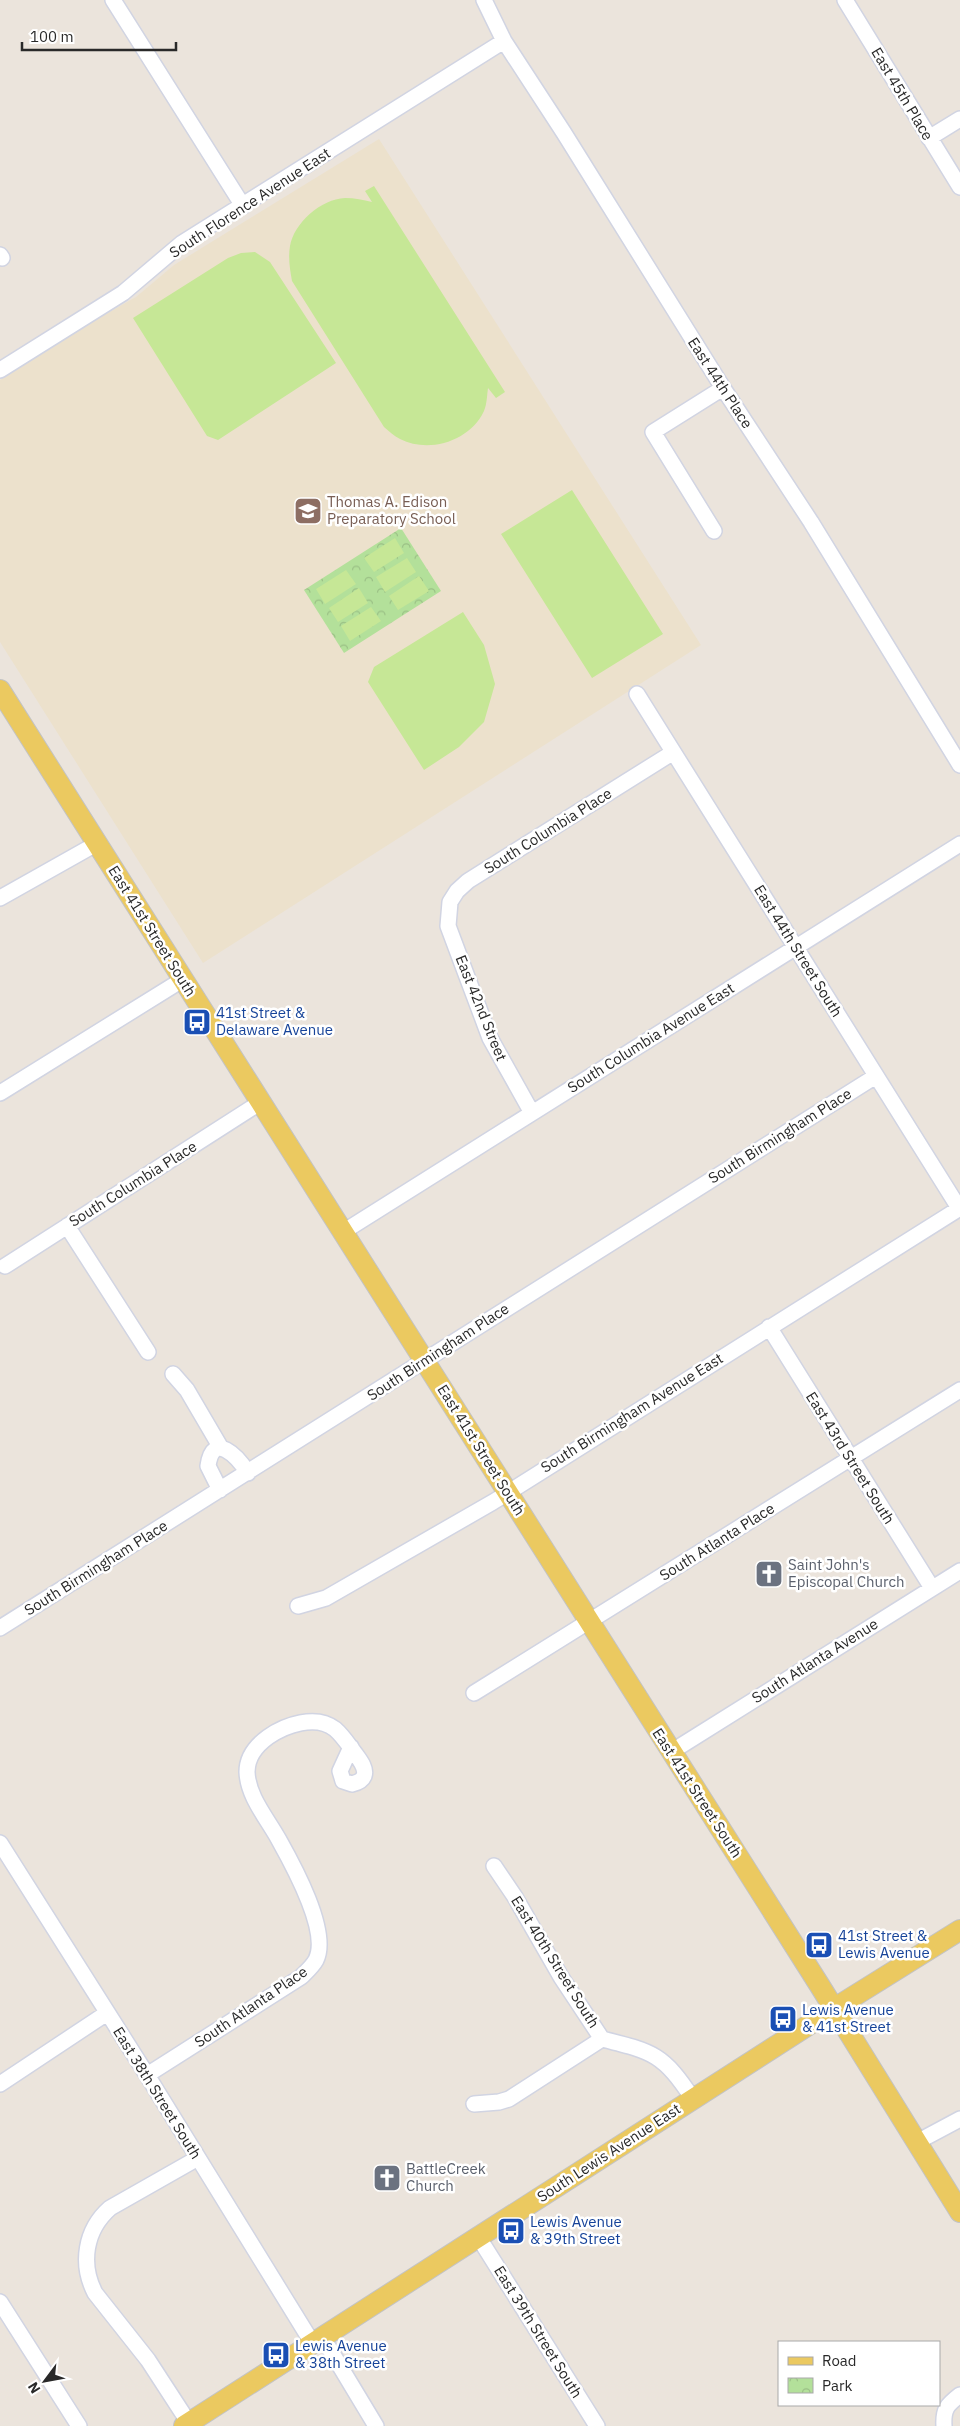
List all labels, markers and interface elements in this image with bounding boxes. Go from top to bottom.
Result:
scale bar [22,20,176,52]
text: 100 m [30,27,74,46]
street label: East 45th Place [867,44,938,144]
street label: South Florence Avenue East [166,143,334,262]
street label: East 44th Place [684,334,757,432]
place label: Thomas A. Edison Preparatory School [327,492,456,528]
school or university icon: Thomas A. Edison Preparatory School [293,496,323,526]
street label: South Columbia Place [480,784,615,878]
street label: East 41st Street South [104,862,200,1000]
street label: East 44th Street South [750,881,847,1020]
street label: East 42nd Street [452,952,511,1064]
street label: South Columbia Avenue East [564,978,738,1097]
place label: 41st Street & Delaware Avenue [216,1003,333,1039]
bus stop icon: 41st Street & Delaware Avenue [182,1007,212,1037]
street label: South Birmingham Place [705,1084,855,1187]
street label: South Columbia Place [65,1137,200,1231]
street label: South Birmingham Place [363,1299,512,1405]
street label: South Birmingham Avenue East [537,1349,726,1477]
street label: East 41st Street South [433,1381,529,1519]
street label: East 43rd Street South [802,1388,899,1527]
street label: South Atlanta Place [656,1499,778,1585]
street label: South Birmingham Place [21,1516,171,1619]
place label: Saint John's Episcopal Church [788,1555,905,1591]
church icon: Saint John's Episcopal Church [754,1559,784,1589]
street label: South Atlanta Avenue [748,1614,881,1707]
street label: East 41st Street South [648,1724,746,1861]
street label: East 40th Street South [507,1892,604,2031]
place label: 41st Street & Lewis Avenue [838,1926,930,1962]
bus stop icon: 41st Street & Lewis Avenue [804,1930,834,1960]
street label: South Atlanta Place [191,1962,311,2051]
place label: Lewis Avenue & 41st Street [802,2000,894,2036]
bus stop icon: Lewis Avenue & 41st Street [768,2004,798,2034]
street label: East 38th Street South [109,2023,206,2162]
street label: South Lewis Avenue East [533,2099,684,2206]
place label: BattleCreek Church [406,2159,486,2195]
church icon: BattleCreek Church [372,2163,402,2193]
place label: Lewis Avenue & 39th Street [530,2212,622,2248]
bus stop icon: Lewis Avenue & 39th Street [496,2216,526,2246]
street label: East 39th Street South [490,2262,587,2401]
place label: Lewis Avenue & 38th Street [295,2336,387,2372]
bus stop icon: Lewis Avenue & 38th Street [261,2340,291,2370]
legend [778,2341,940,2406]
text: Road [822,2351,857,2370]
north arrow [20,2356,70,2406]
text: Park [822,2376,852,2395]
text: N [24,2379,44,2397]

